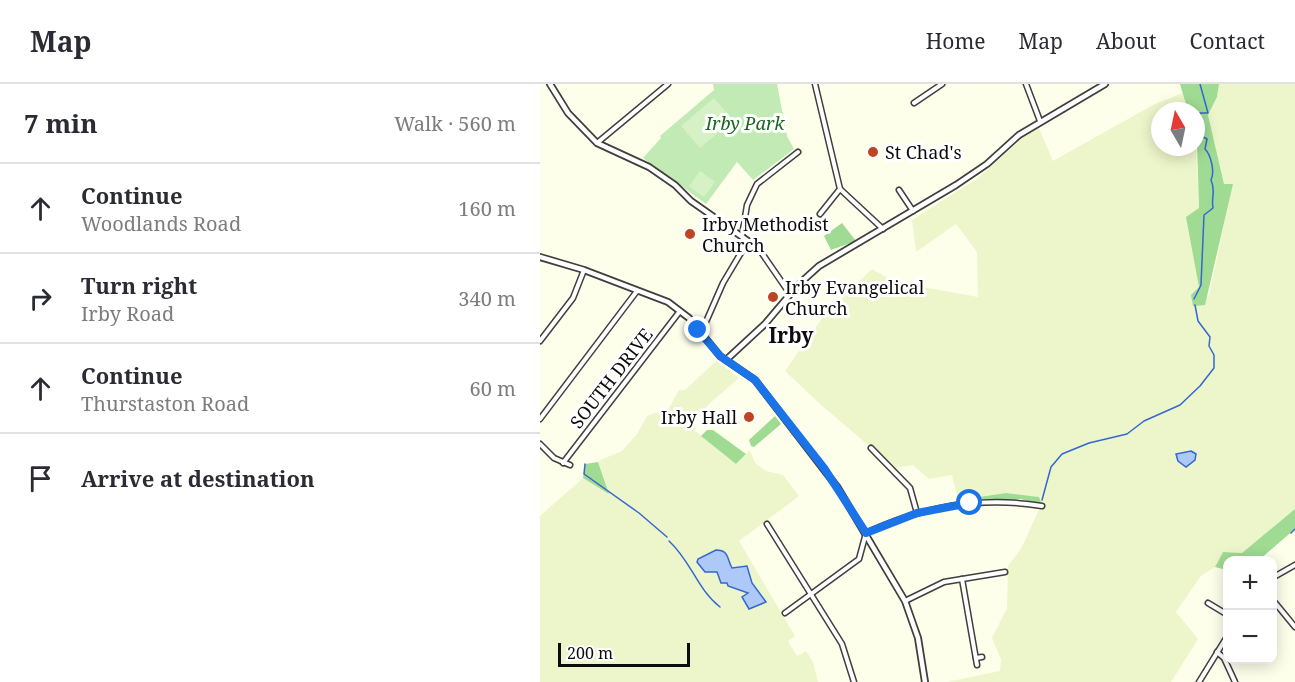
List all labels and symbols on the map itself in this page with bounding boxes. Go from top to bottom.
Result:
north arrow [1151,102,1205,156]
park label: Irby Park [704,111,785,135]
place label: St Chad's [885,140,962,164]
marker: St Chad's [866,145,880,159]
place label: Irby Methodist Church [702,212,829,257]
marker: Irby Methodist Church [683,227,697,241]
place label: Irby Evangelical Church [785,275,925,320]
marker: Irby Evangelical Church [766,290,780,304]
route end [684,316,710,342]
district label: Irby [769,321,814,349]
street label: SOUTH DRIVE [564,323,658,433]
place label: Irby Hall [661,405,737,429]
marker: Irby Hall [742,410,756,424]
route start [956,489,982,515]
scale bar [558,640,690,668]

